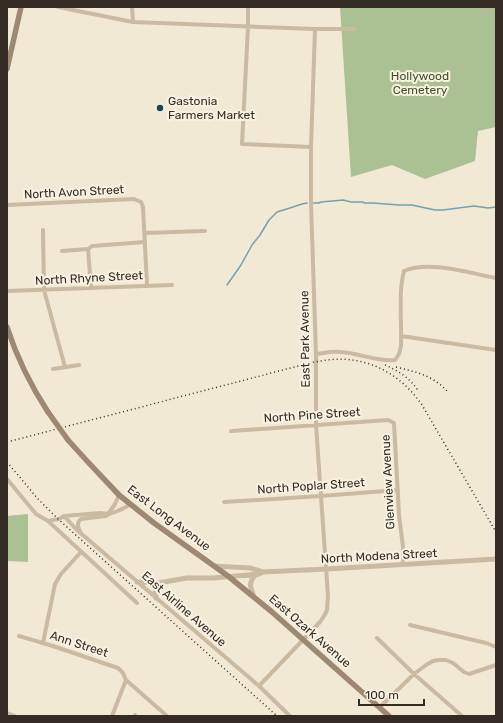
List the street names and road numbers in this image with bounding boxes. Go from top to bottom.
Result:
street label: North Avon Street [24,182,125,202]
street label: North Rhyne Street [35,268,144,288]
street label: East Park Avenue [297,290,313,388]
street label: North Pine Street [263,405,361,425]
street label: Glenview Avenue [379,434,397,530]
street label: North Poplar Street [257,475,366,497]
street label: East Long Avenue [125,482,213,554]
street label: North Modena Street [320,546,438,566]
street label: East Airline Avenue [139,569,229,650]
street label: East Ozark Avenue [266,592,354,671]
street label: Ann Street [48,628,110,660]

